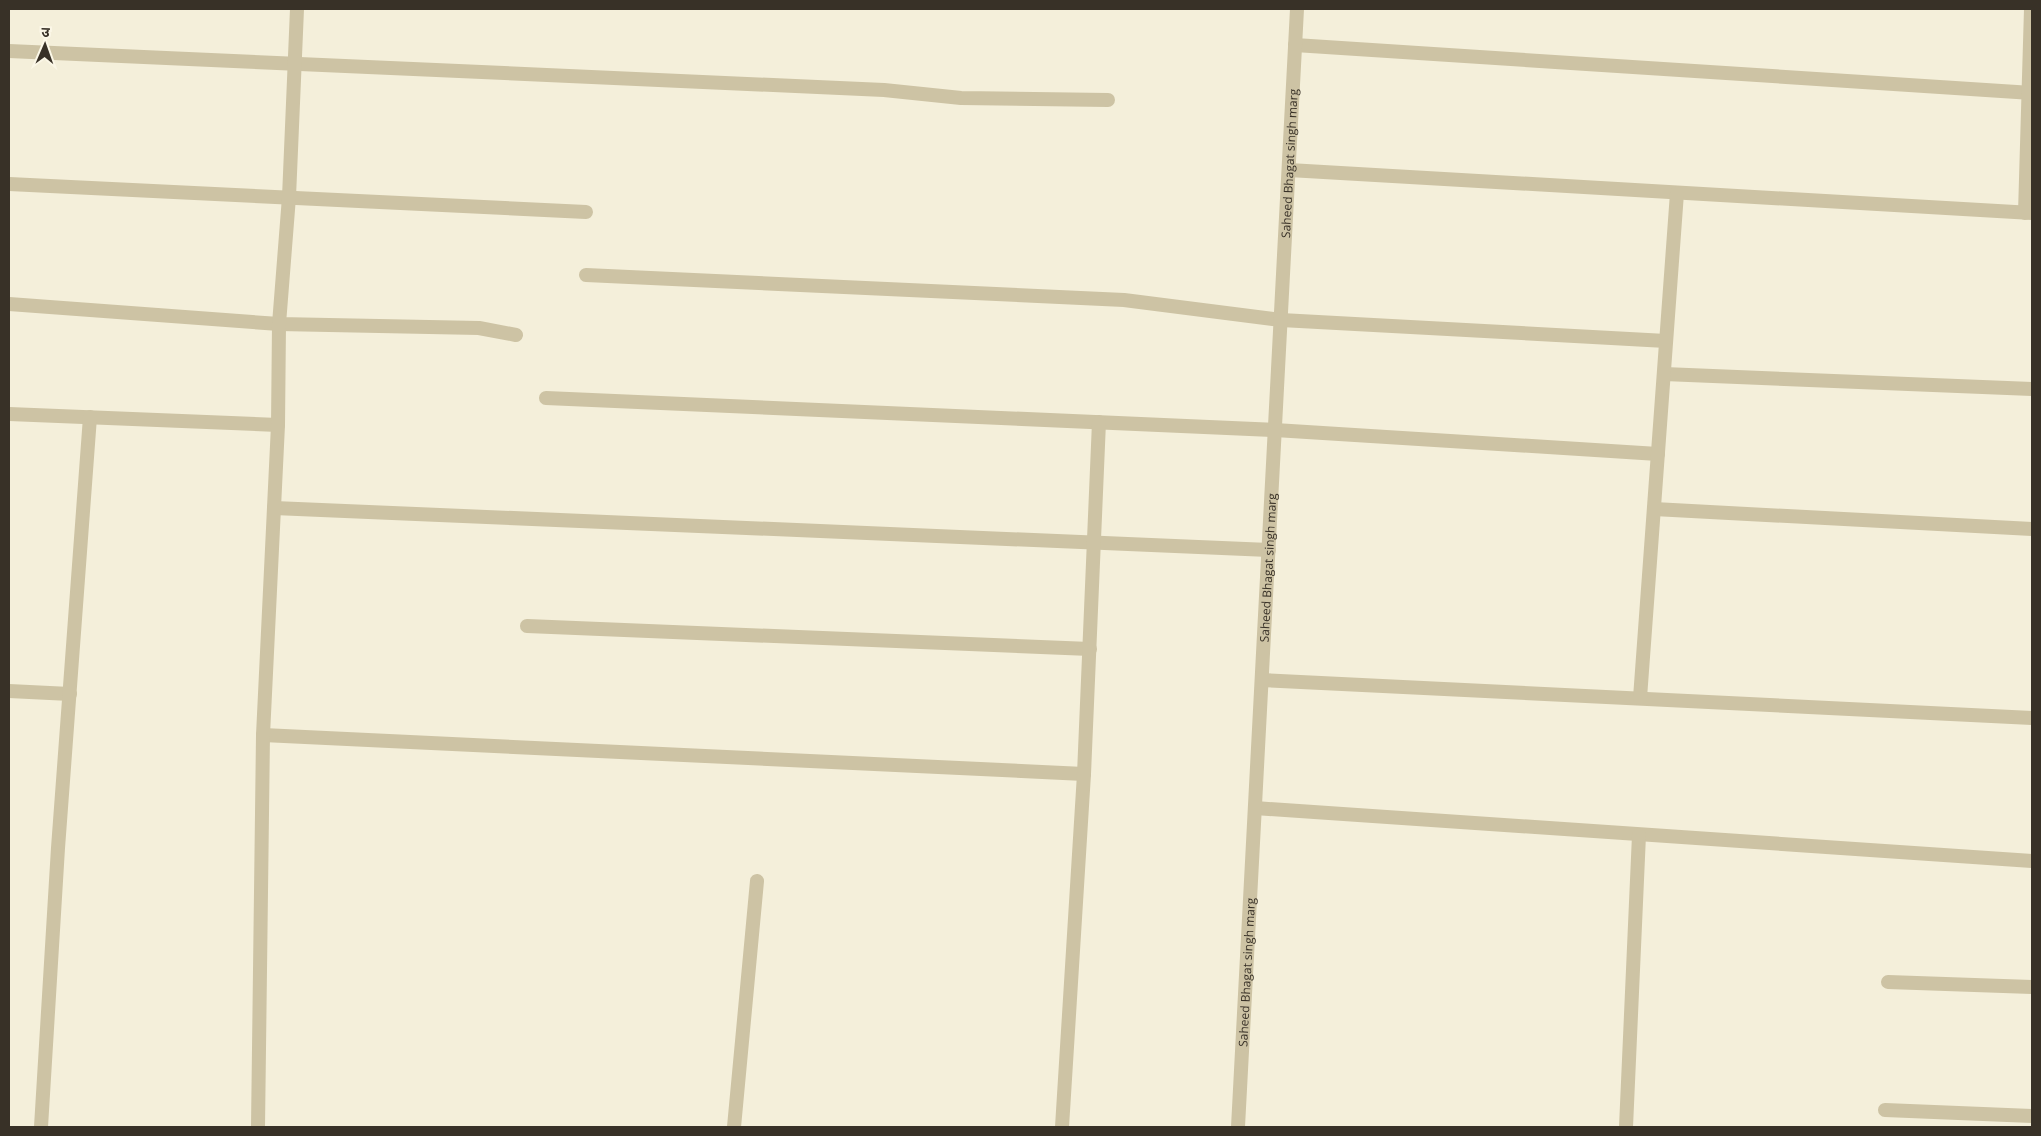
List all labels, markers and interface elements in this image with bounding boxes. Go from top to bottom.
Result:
north arrow [20,20,70,70]
text: उ [41,22,51,41]
street label: Saheed Bhagat singh marg [1276,88,1301,238]
street label: Saheed Bhagat singh marg [1255,492,1280,643]
street label: Saheed Bhagat singh marg [1234,897,1259,1047]

